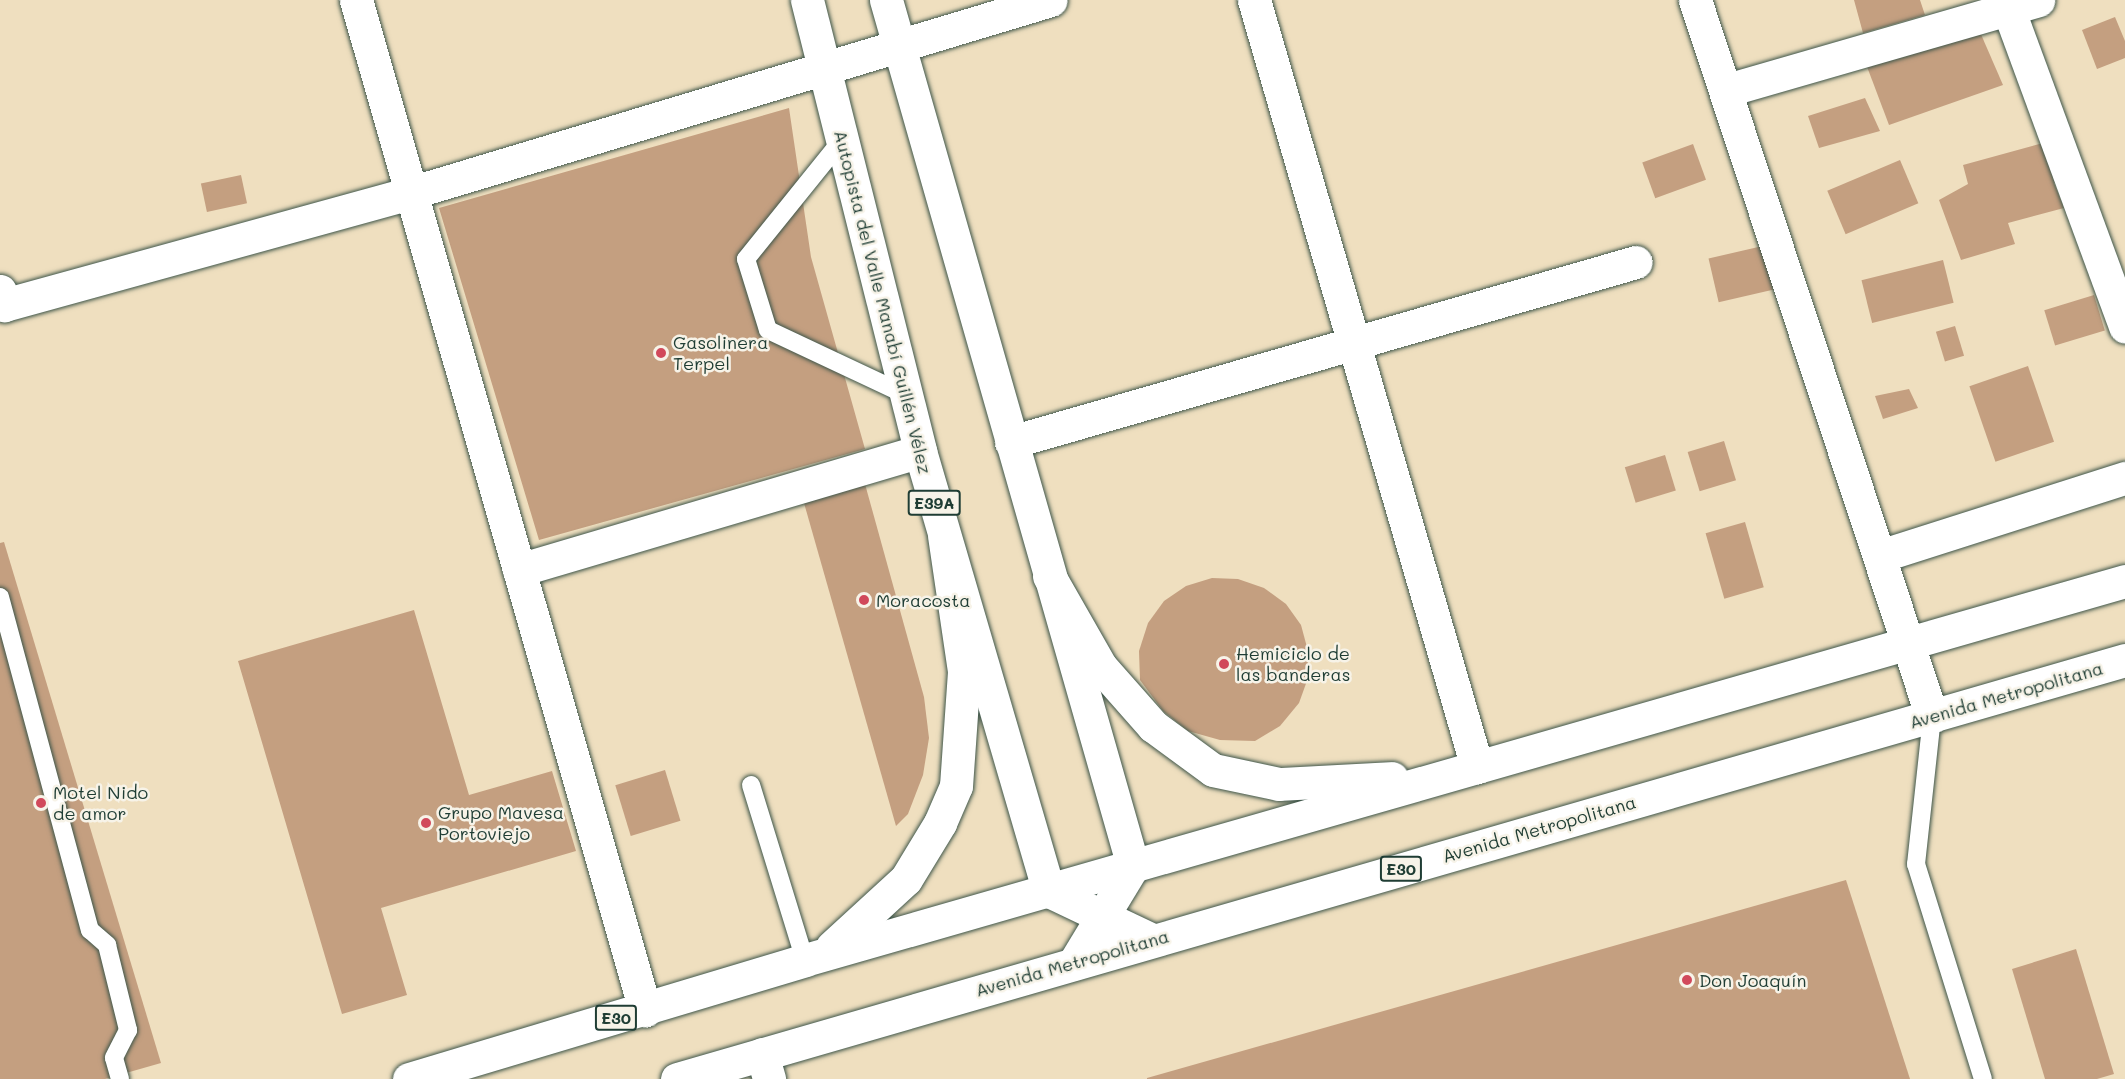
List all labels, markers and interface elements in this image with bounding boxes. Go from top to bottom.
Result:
street label: Autopista del Valle Manabí Guillén Vélez [830,128,936,476]
place label: Gasolinera Terpel [673,332,768,374]
marker: Gasolinera Terpel [654,346,668,360]
road number: E39A [907,490,961,516]
place label: Moracosta [876,589,970,611]
marker: Moracosta [857,593,871,607]
place label: Hemiciclo de las banderas [1236,643,1350,686]
marker: Hemiciclo de las banderas [1217,657,1231,671]
street label: Avenida Metropolitana [1907,657,2105,733]
place label: Motel Nido de amor [53,782,148,824]
street label: Avenida Metropolitana [1440,791,1638,867]
marker: Motel Nido de amor [34,796,48,810]
place label: Grupo Mavesa Portoviejo [438,802,564,844]
marker: Grupo Mavesa Portoviejo [419,816,433,830]
road number: E30 [1378,856,1424,882]
street label: Avenida Metropolitana [973,925,1171,1001]
place label: Don Joaquín [1699,969,1807,991]
marker: Don Joaquín [1680,973,1694,987]
road number: E30 [594,1005,638,1031]

